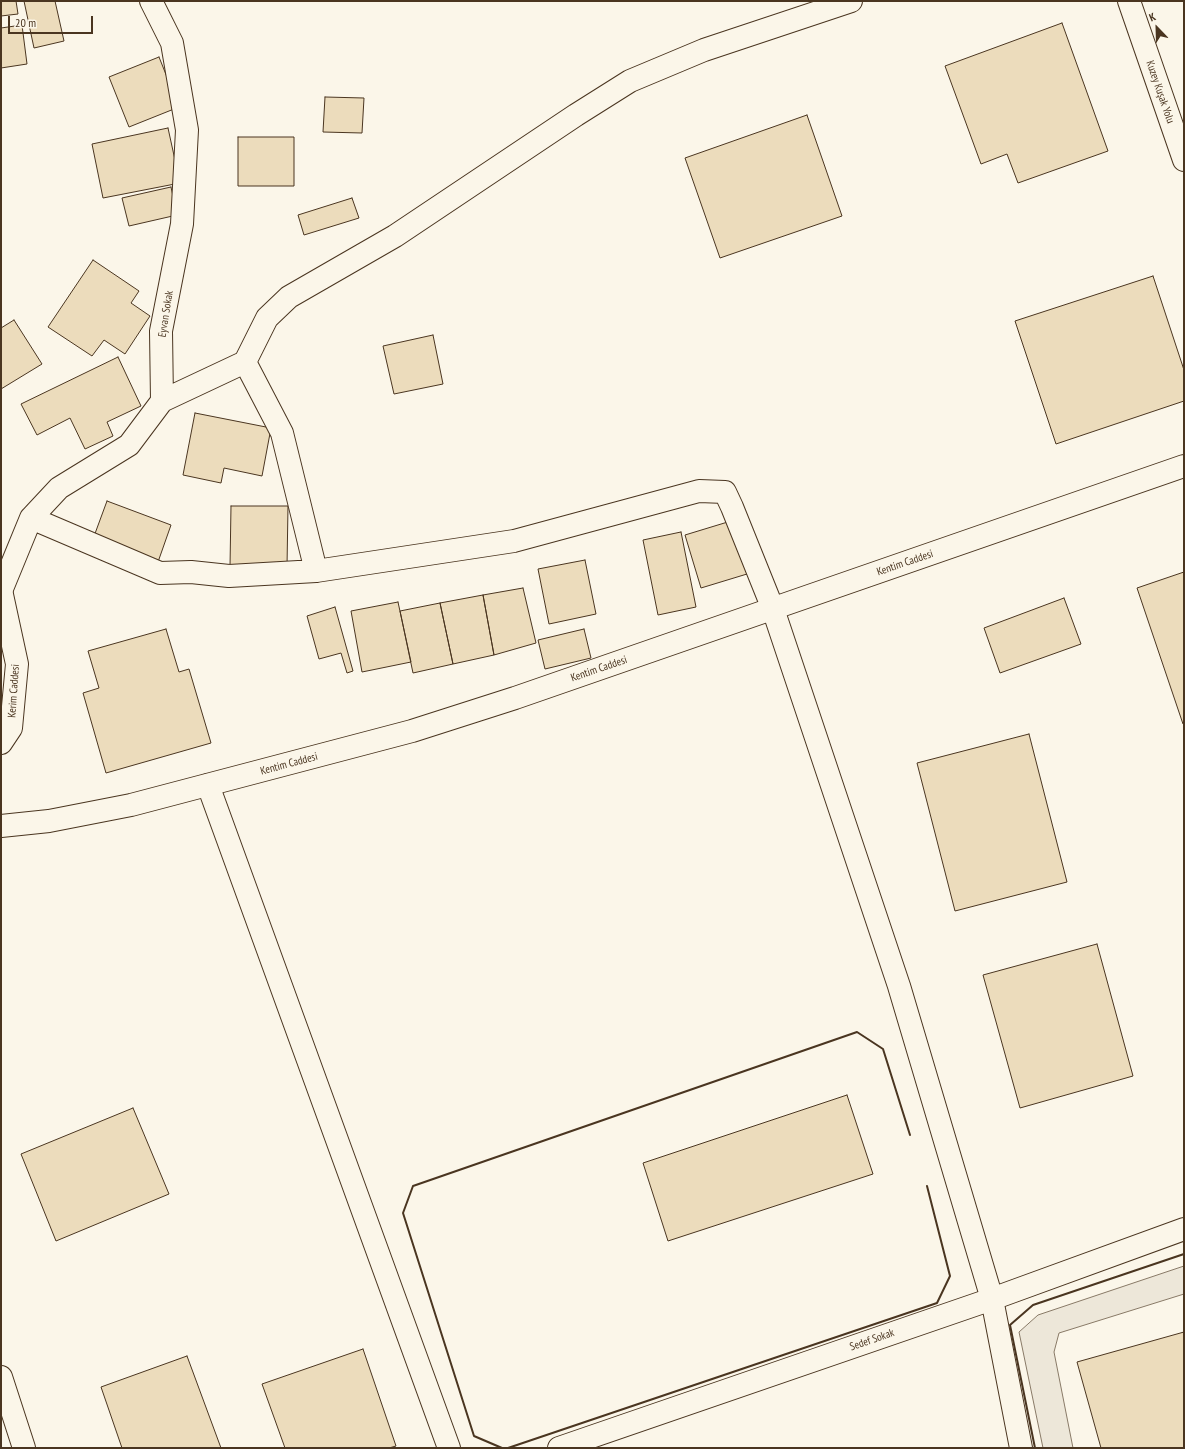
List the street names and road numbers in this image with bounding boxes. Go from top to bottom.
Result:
street label: Kuzey Kuşak Yolu [1143,59,1177,125]
street label: Eyvan Sokak [156,290,176,338]
street label: Kentim Caddesi [875,547,935,579]
street label: Kentim Caddesi [569,653,629,685]
street label: Kerim Caddesi [6,664,22,718]
street label: Kentim Caddesi [259,750,319,778]
street label: Sedef Sokak [848,1326,896,1354]

